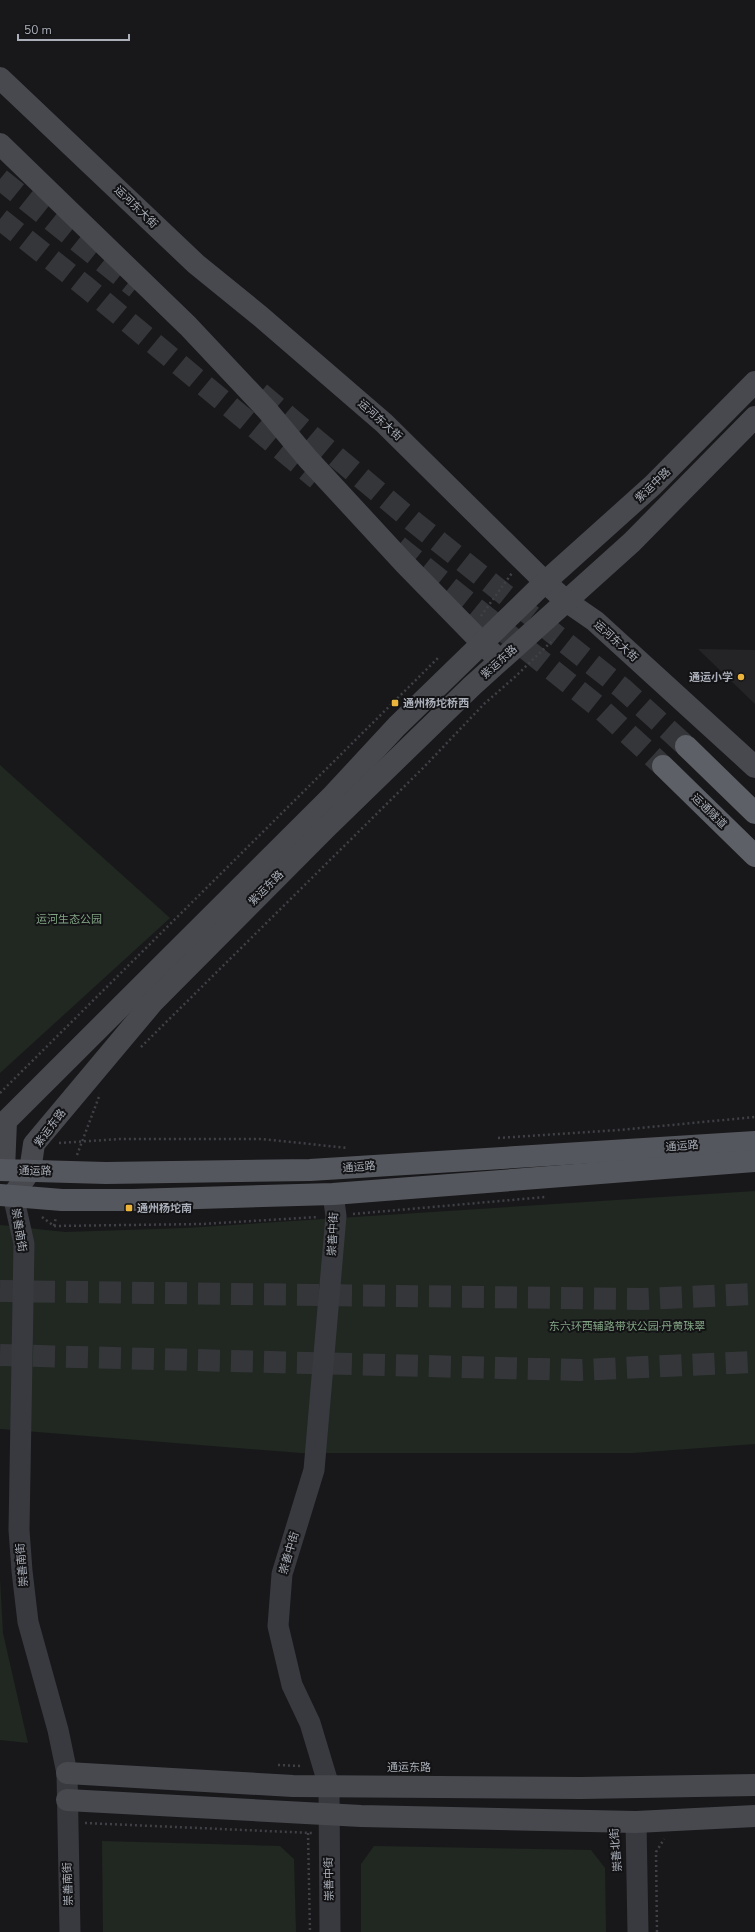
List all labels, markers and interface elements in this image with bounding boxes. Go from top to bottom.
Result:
scale bar [18,16,129,42]
text: 50 m [24,22,52,38]
street label: 运河东大街 [111,183,161,231]
street label: 运河东大街 [355,396,405,444]
street label: 紫运中路 [632,464,674,506]
street label: 运河东大街 [591,617,641,665]
street label: 紫运东路 [478,642,520,682]
place label: 通运小学 [689,670,733,685]
marker: 通运小学 [736,672,746,682]
place label: 通州杨坨桥西 [403,696,469,711]
marker: 通州杨坨桥西 [390,698,400,708]
street label: 运通隧道 [688,790,730,832]
street label: 紫运东路 [245,867,287,909]
park label: 运河生态公园 [36,912,102,927]
street label: 紫运东路 [31,1106,69,1150]
street label: 通运路 [665,1137,699,1155]
street label: 通运路 [342,1158,376,1176]
street label: 通运路 [18,1163,52,1179]
place label: 通州杨坨南 [137,1201,192,1216]
marker: 通州杨坨南 [124,1203,134,1213]
street label: 崇善南街 [8,1207,30,1253]
street label: 崇善中街 [324,1212,342,1256]
park label: 东六环西辅路带状公园·丹黄珠翠 [549,1319,705,1334]
street label: 崇善中街 [276,1530,302,1576]
street label: 崇善南街 [13,1542,31,1588]
street label: 通运东路 [387,1760,431,1775]
street label: 崇善北街 [607,1827,625,1873]
street label: 崇善中街 [321,1857,337,1901]
street label: 崇善南街 [60,1862,76,1906]

